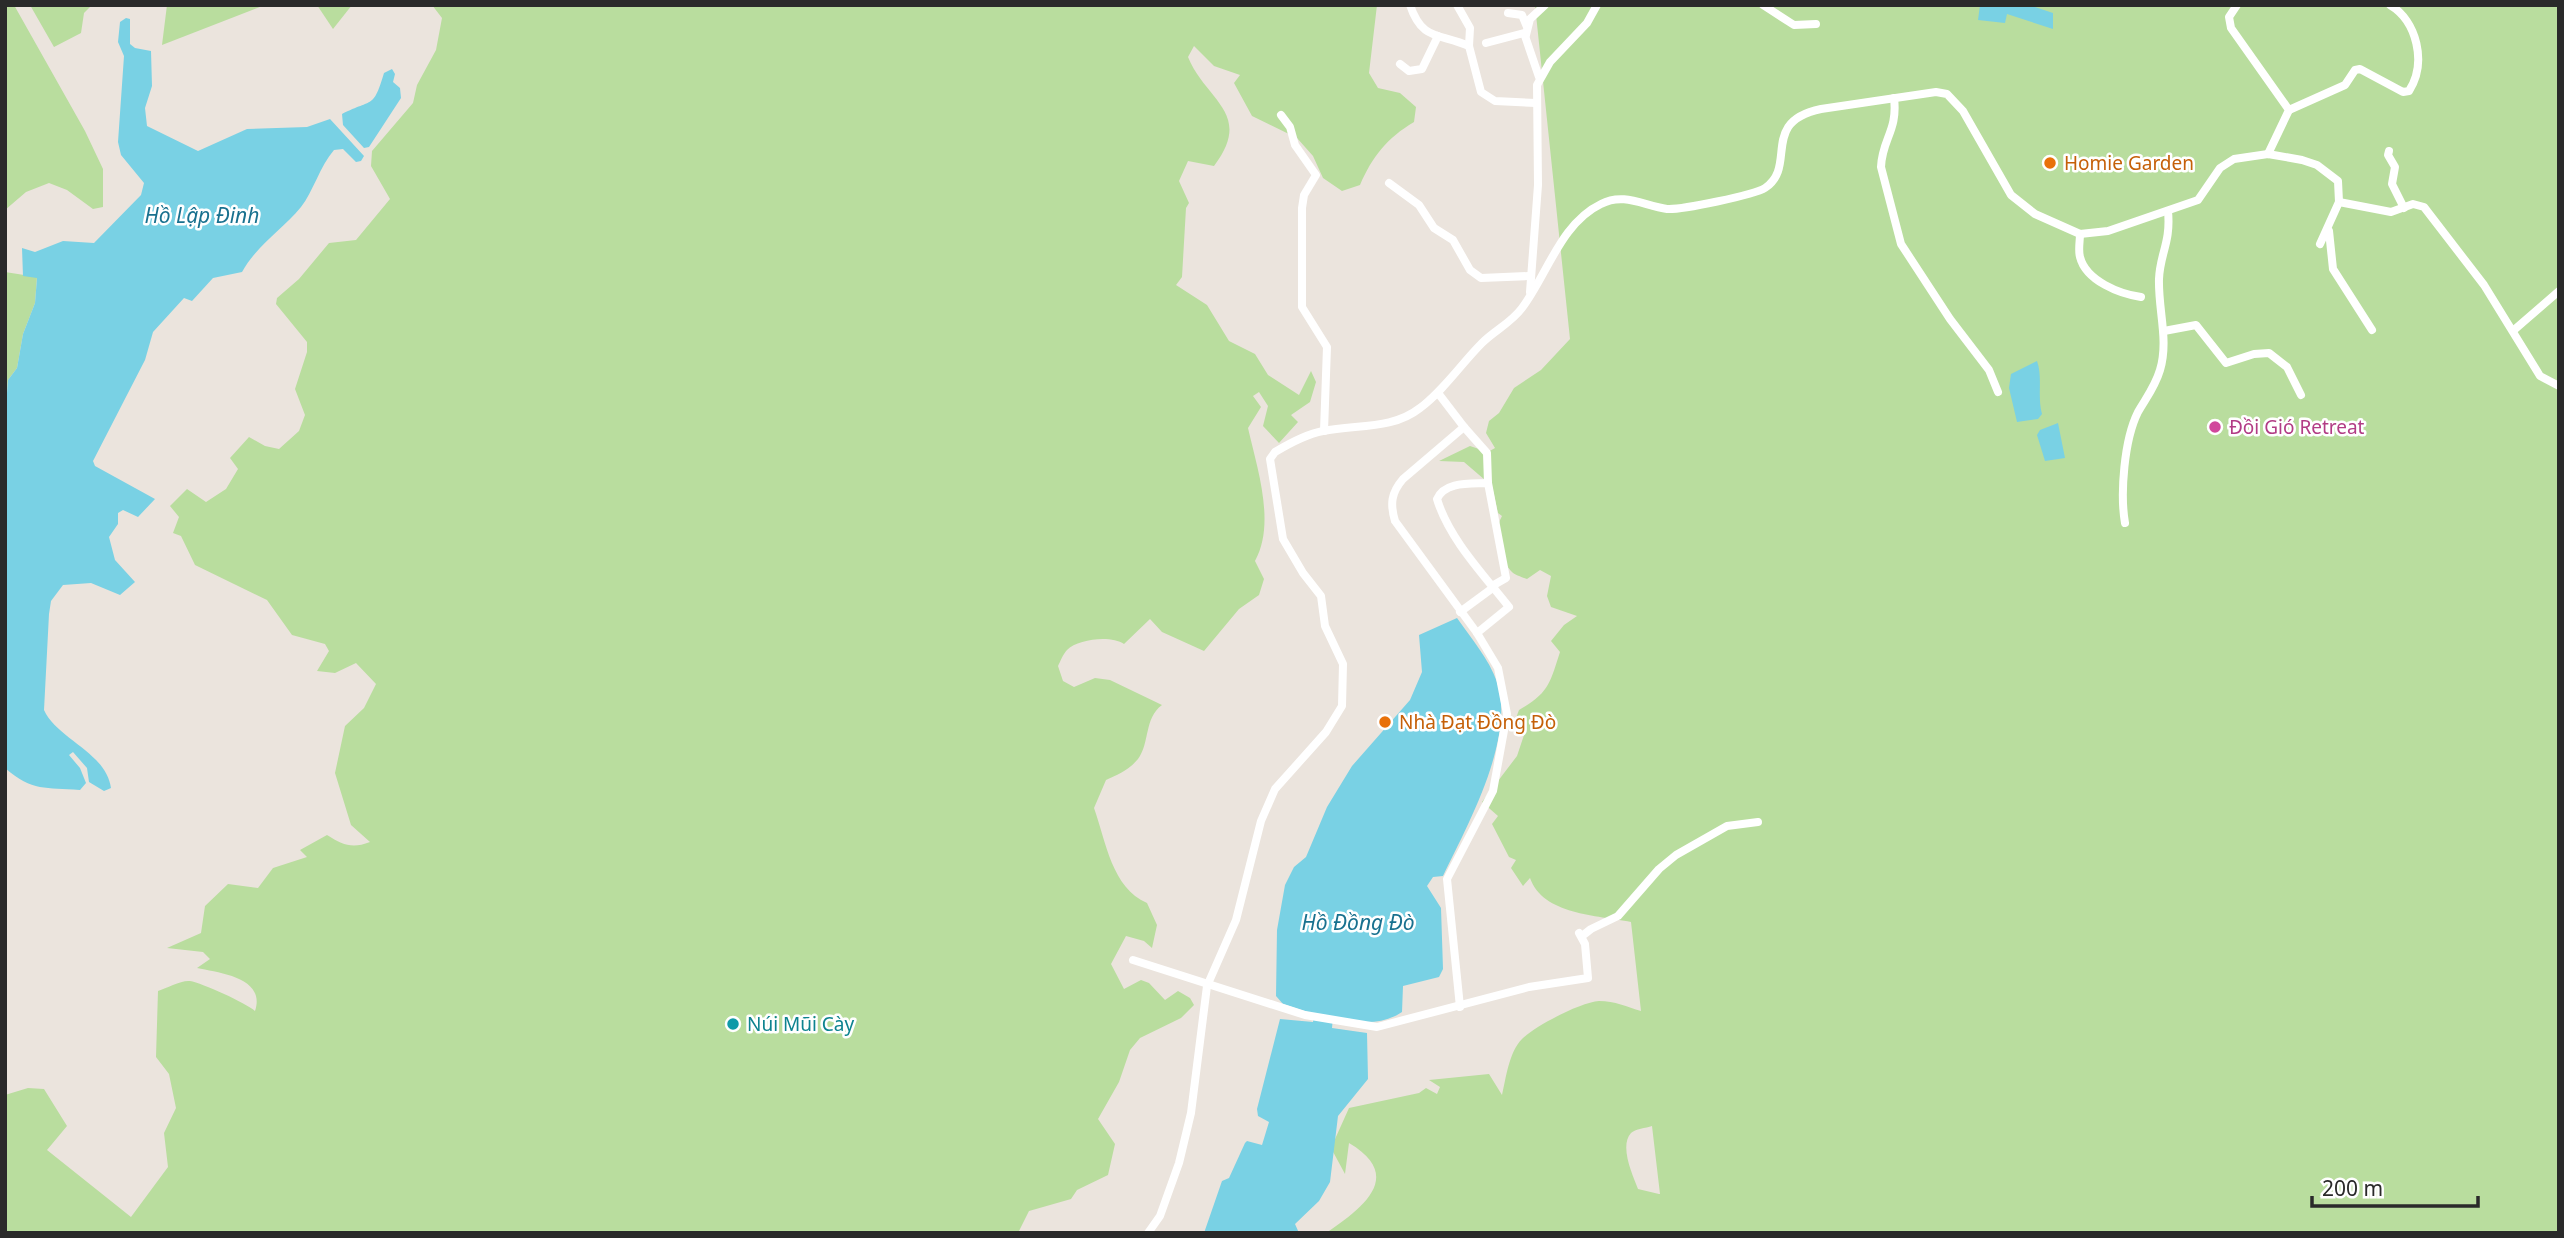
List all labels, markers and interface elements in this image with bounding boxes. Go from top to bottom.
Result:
place label: Homie Garden [2064,150,2194,176]
marker: Homie Garden [2042,155,2058,171]
water label: Hồ Lập Đinh [145,201,259,229]
place label: Đồi Gió Retreat [2229,414,2365,440]
marker: Đồi Gió Retreat [2207,419,2223,435]
place label: Nhà Đạt Đồng Đò [1399,709,1556,735]
marker: Nhà Đạt Đồng Đò [1377,714,1393,730]
water label: Hồ Đồng Đò [1301,908,1415,936]
place label: Núi Mũi Cày [747,1011,855,1037]
marker: Núi Mũi Cày [725,1016,741,1032]
scale bar [2312,1164,2478,1208]
text: 200 m [2322,1174,2383,1202]

